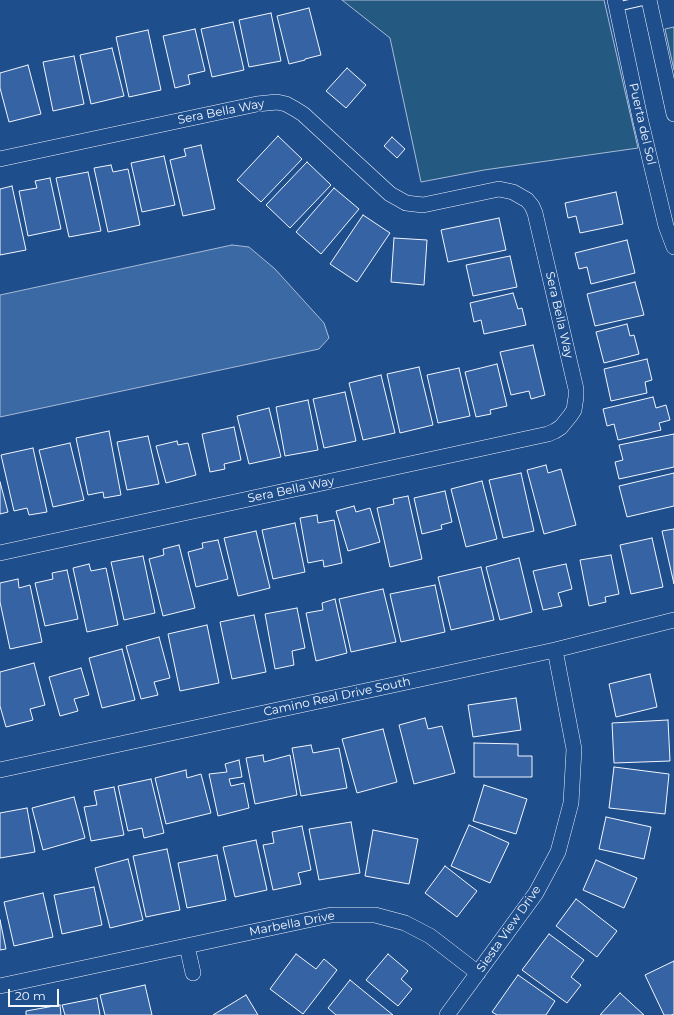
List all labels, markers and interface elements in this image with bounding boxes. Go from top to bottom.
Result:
street label: Puerta del Sol [626,82,658,166]
street label: Sera Bella Way [176,97,266,127]
street label: Sera Bella Way [542,270,576,360]
street label: Sera Bella Way [246,474,336,506]
street label: Camino Real Drive South [262,674,412,720]
street label: Siesta View Drive [474,883,544,975]
street label: Marbella Drive [248,909,336,939]
scale bar [10,981,61,1007]
text: 20 m [15,988,46,1003]

